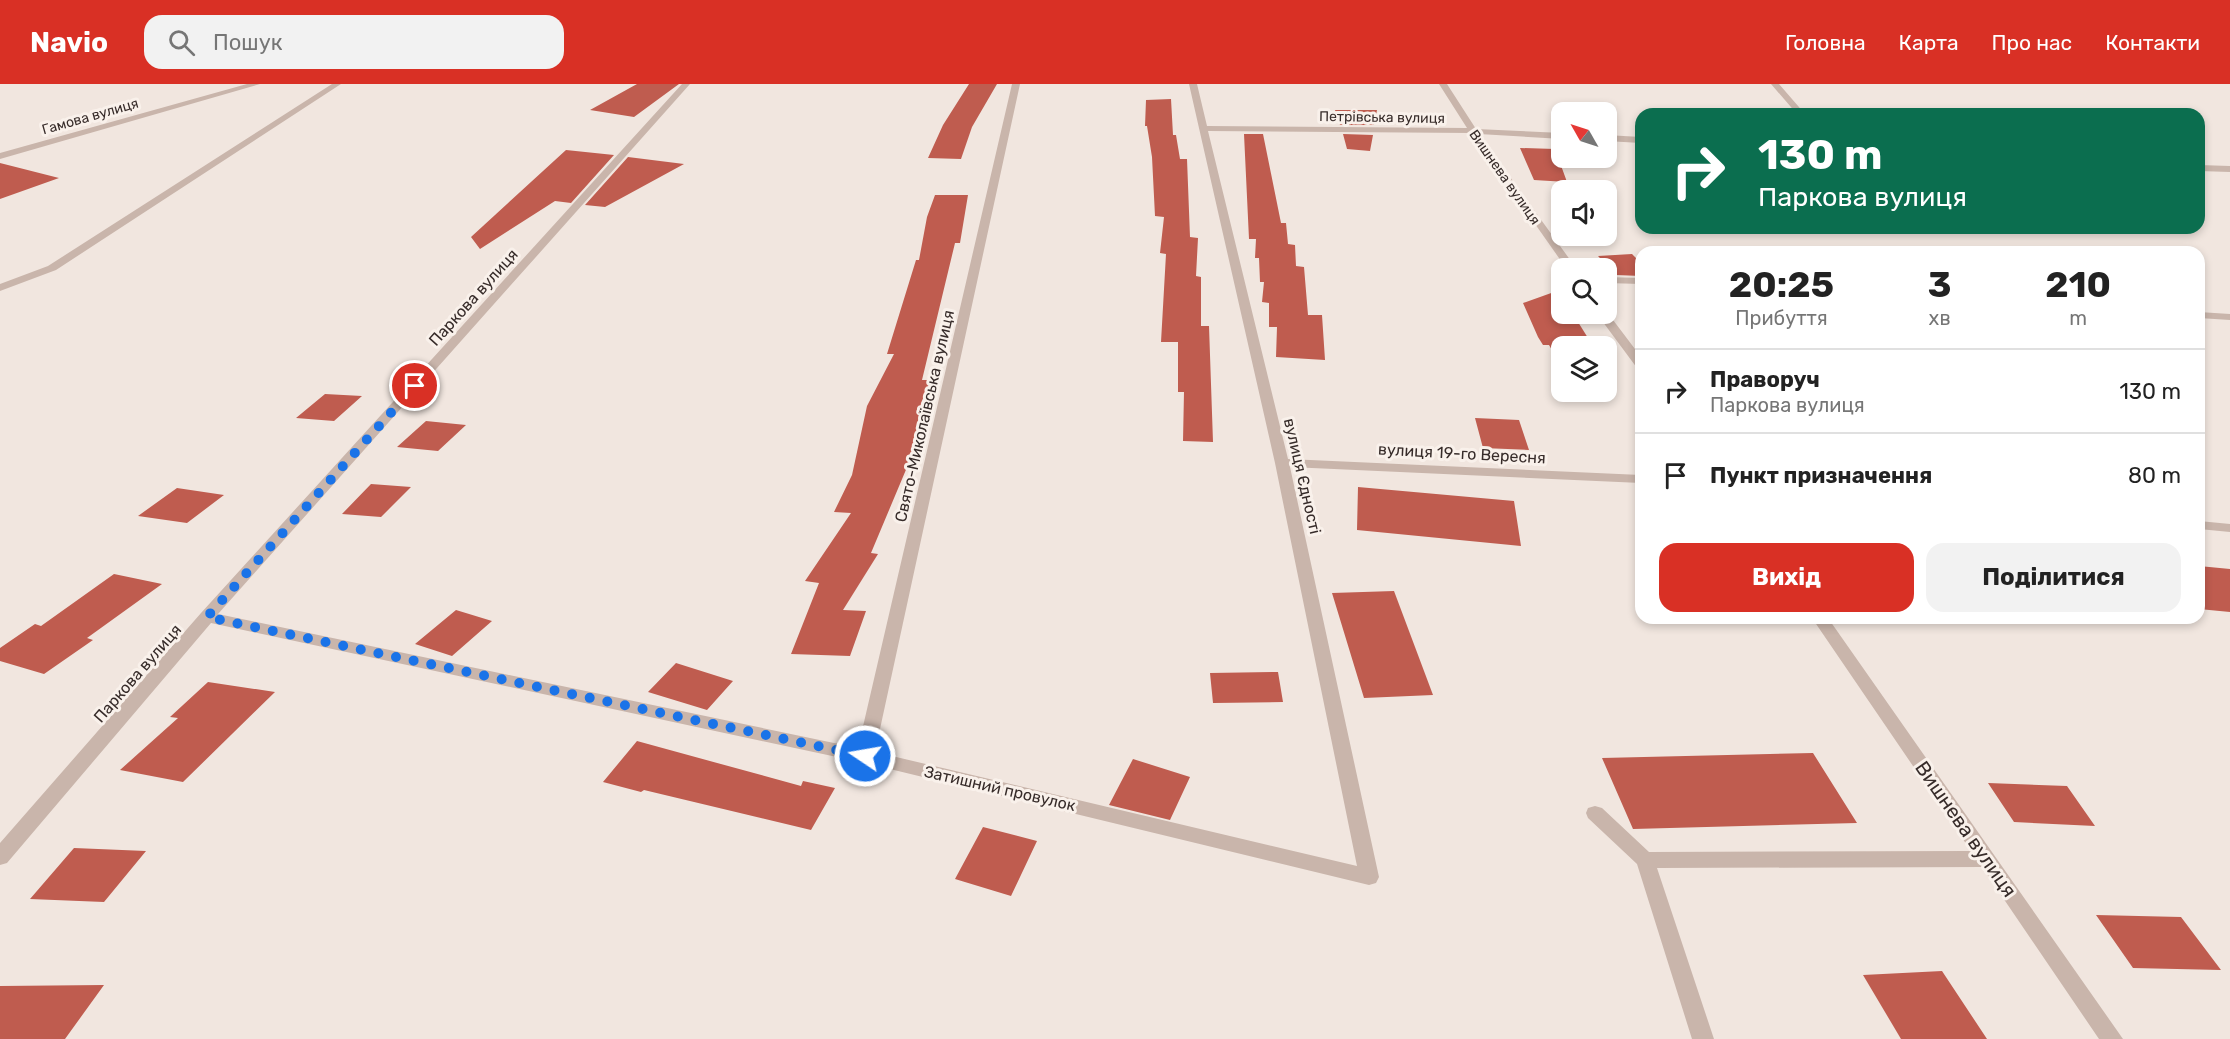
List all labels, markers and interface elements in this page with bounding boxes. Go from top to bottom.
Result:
search box [144,15,564,69]
text: Navio [30,26,108,59]
icon: search [165,26,198,59]
text: Пошук [213,29,283,56]
text: Головна [1785,30,1866,55]
text: Карта [1899,30,1959,55]
text: Про нас [1992,30,2072,55]
text: Контакти [2105,30,2200,55]
street label: Гамова вулиця [40,95,140,138]
north arrow [1551,102,1617,168]
map controls [1551,102,1617,402]
street label: Петрівська вулиця [1319,108,1445,127]
street label: Вишнева вулиця [1465,126,1544,228]
text: 130 m [1758,130,1883,180]
icon: right [1659,132,1737,210]
button: sound [1551,180,1617,246]
text: Паркова вулиця [1758,181,1967,213]
street label: Паркова вулиця [425,245,522,350]
button: search [1551,258,1617,324]
text: 20:25 [1729,263,1834,306]
text: 3 [1928,263,1951,306]
text: 210 [2045,263,2111,306]
text: Прибуття [1735,306,1828,330]
text: хв [1929,306,1951,330]
text: m [2069,306,2087,330]
street label: Свято-Миколаївська вулиця [891,308,958,524]
button: layers [1551,336,1617,402]
pin [389,360,440,411]
text: Праворуч [1710,366,1820,393]
icon: arrive [398,369,431,402]
icon: right [1659,375,1692,408]
text: 130 m [2119,378,2181,405]
text: Паркова вулиця [1710,393,1865,417]
street label: вулиця Єдності [1280,416,1325,536]
street label: вулиця 19-го Вересня [1378,440,1546,467]
icon: arrive [1659,459,1692,492]
text: Пункт призначення [1710,462,1932,489]
text: 80 m [2128,462,2181,489]
button: Вихід [1659,543,1914,612]
button: Поділитися [1926,543,2181,612]
street label: Паркова вулиця [90,620,185,726]
position arrow [833,724,897,788]
street label: Вишнева вулиця [1910,756,2022,902]
street label: Затишний провулок [922,762,1078,815]

